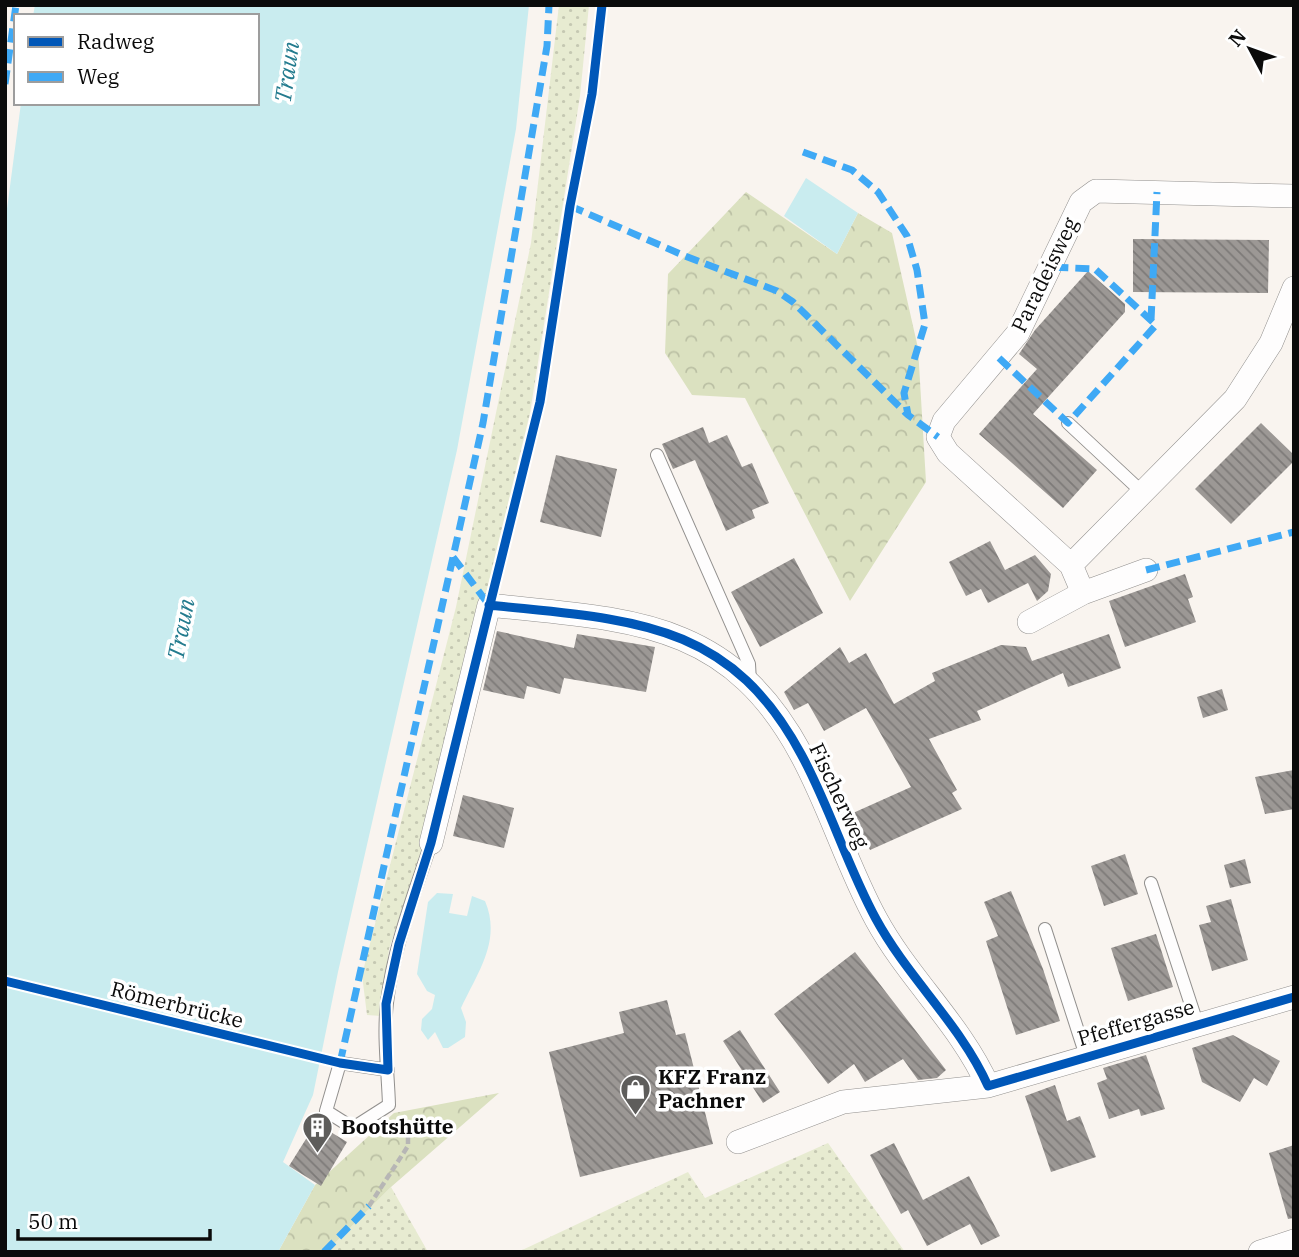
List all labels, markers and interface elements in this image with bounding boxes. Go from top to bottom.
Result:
legend [14,14,259,105]
north arrow [1215,14,1285,84]
text: N [1223,24,1251,51]
text: Radweg [77,27,155,55]
water label: Traun [267,39,305,105]
text: Weg [77,62,120,90]
street label: Paradeisweg [1004,212,1084,337]
water label: Traun [159,596,201,662]
street label: Fischerweg [803,738,877,853]
street label: Römerbrücke [108,974,246,1034]
street label: Pfeffergasse [1074,992,1198,1052]
place label: KFZ Franz Pachner [658,1062,766,1114]
shop icon: KFZ Franz Pachner [618,1072,652,1116]
building icon: Bootshütte [301,1110,335,1154]
place label: Bootshütte [341,1112,454,1140]
scale bar [18,1198,210,1242]
text: 50 m [28,1207,78,1235]

